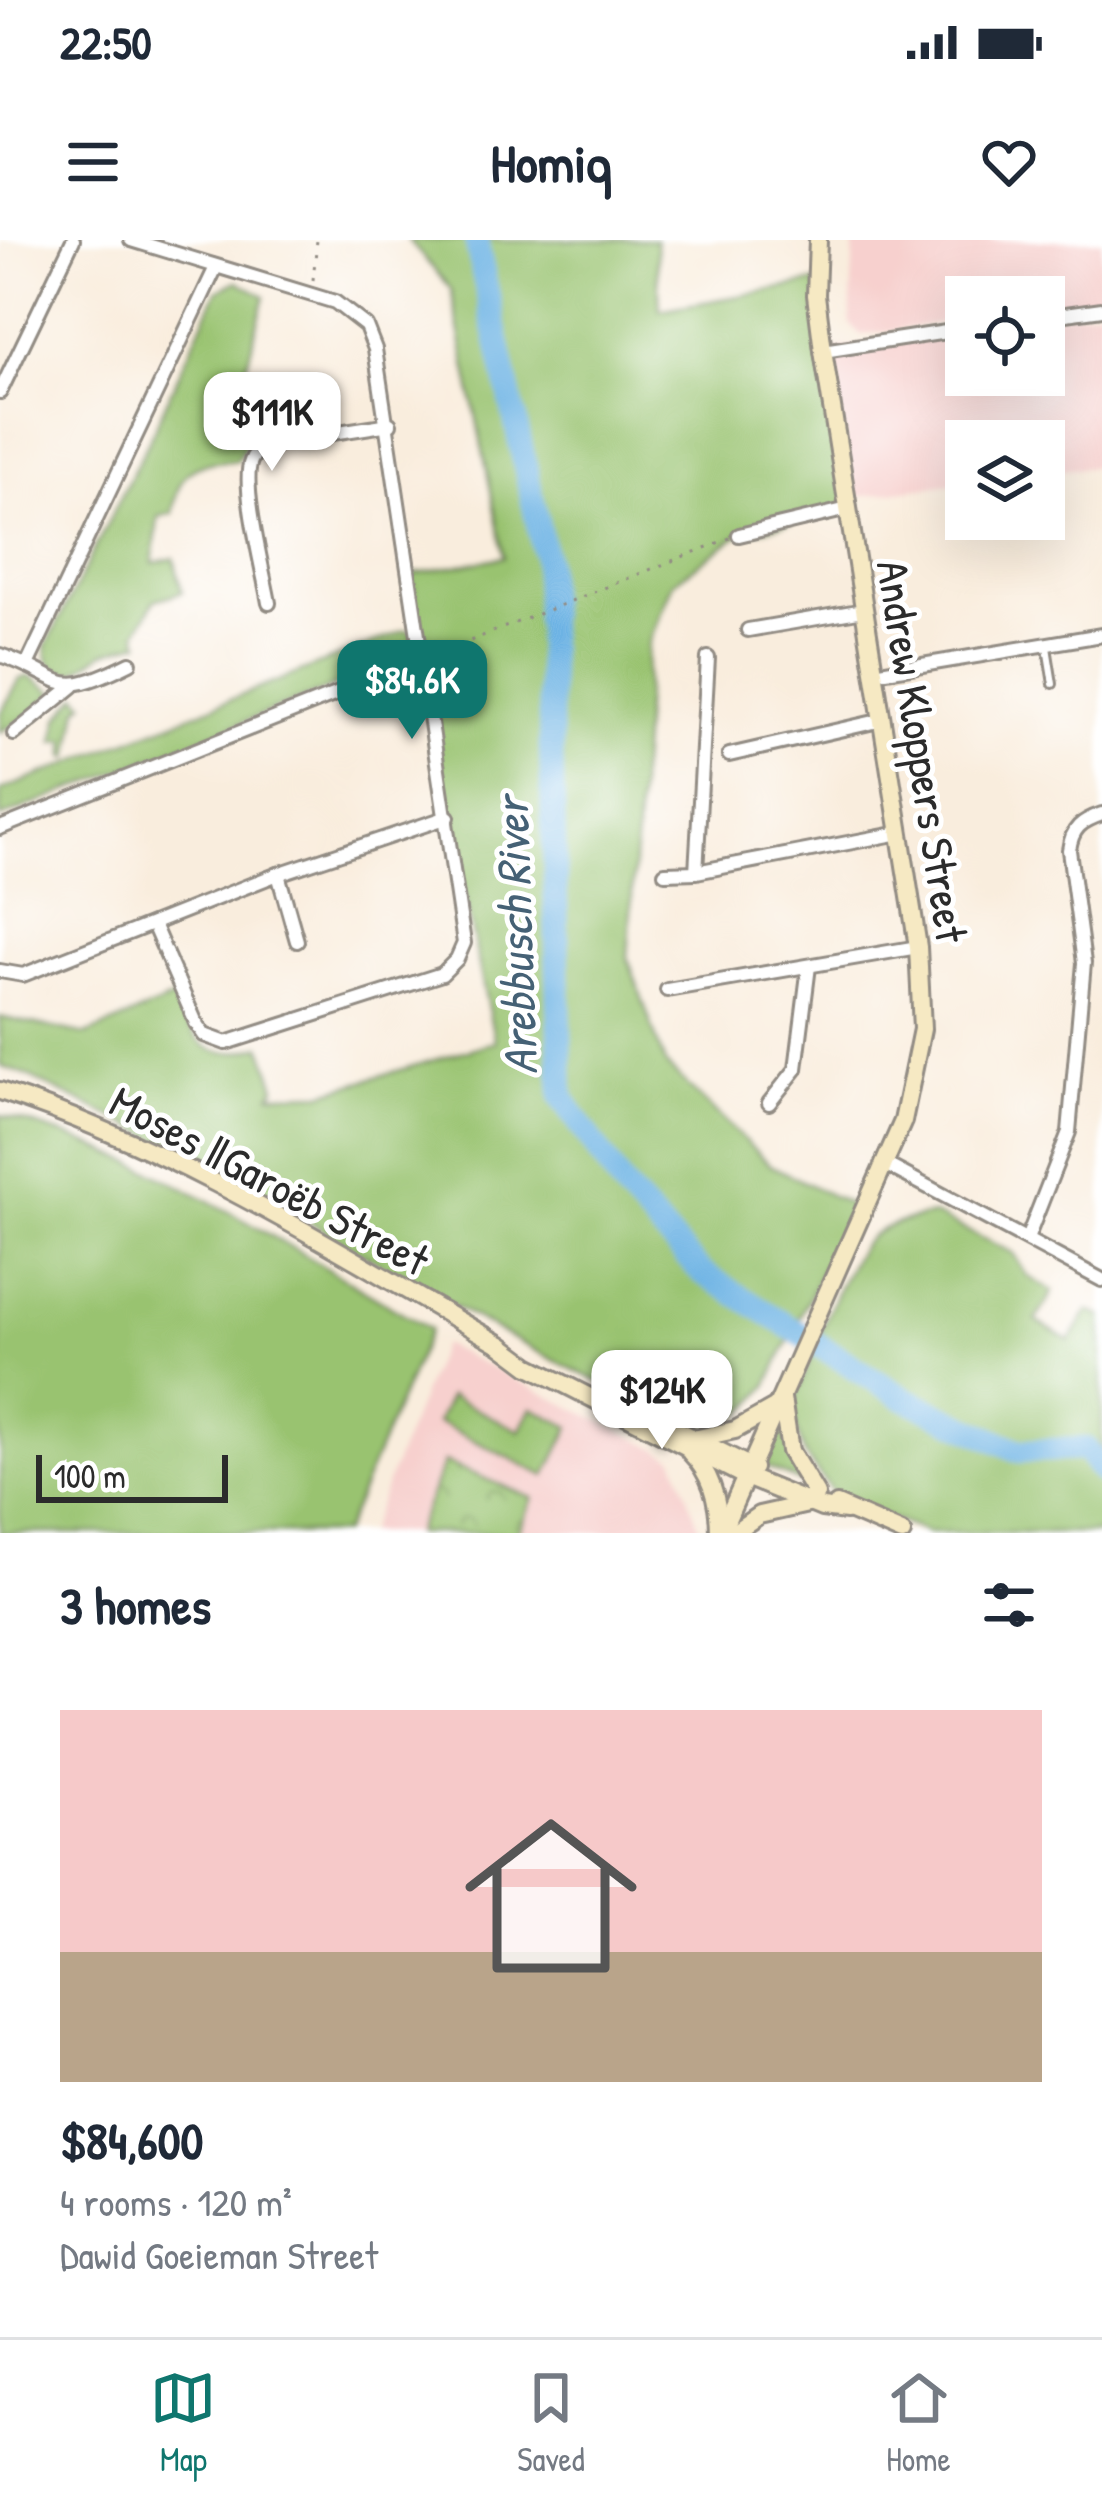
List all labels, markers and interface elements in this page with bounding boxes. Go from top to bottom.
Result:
text: 22:50 [60,12,152,73]
text: Homiq [491,126,611,199]
icon: menu [60,129,126,195]
icon: heart [976,129,1042,195]
map controls [945,276,1065,540]
button: locate [945,276,1065,396]
pin: $111K [188,372,356,474]
text: $111K [231,384,313,437]
button: layers [945,420,1065,540]
street label: Andrew Kloppers Street [863,556,983,947]
pin: $84.6K [314,640,510,742]
text: $84.6K [364,652,460,705]
water label: Arebbusch River [477,791,552,1076]
street label: Moses ǁGaroëb Street [100,1070,440,1290]
pin: $124K [578,1350,746,1452]
text: $124K [618,1362,706,1415]
scale bar [36,1449,228,1502]
text: 100 m [54,1454,126,1498]
text: 3 homes [60,1571,211,1640]
icon: filters [976,1572,1042,1638]
icon: home [443,1788,659,2004]
text: $84,600 [60,2106,203,2175]
text: 4 rooms · 120 m² [60,2175,292,2228]
text: Dawid Goeieman Street [60,2228,378,2281]
tab: Map [150,2365,216,2481]
tab: Saved [517,2365,585,2481]
tab: Home [886,2365,952,2481]

